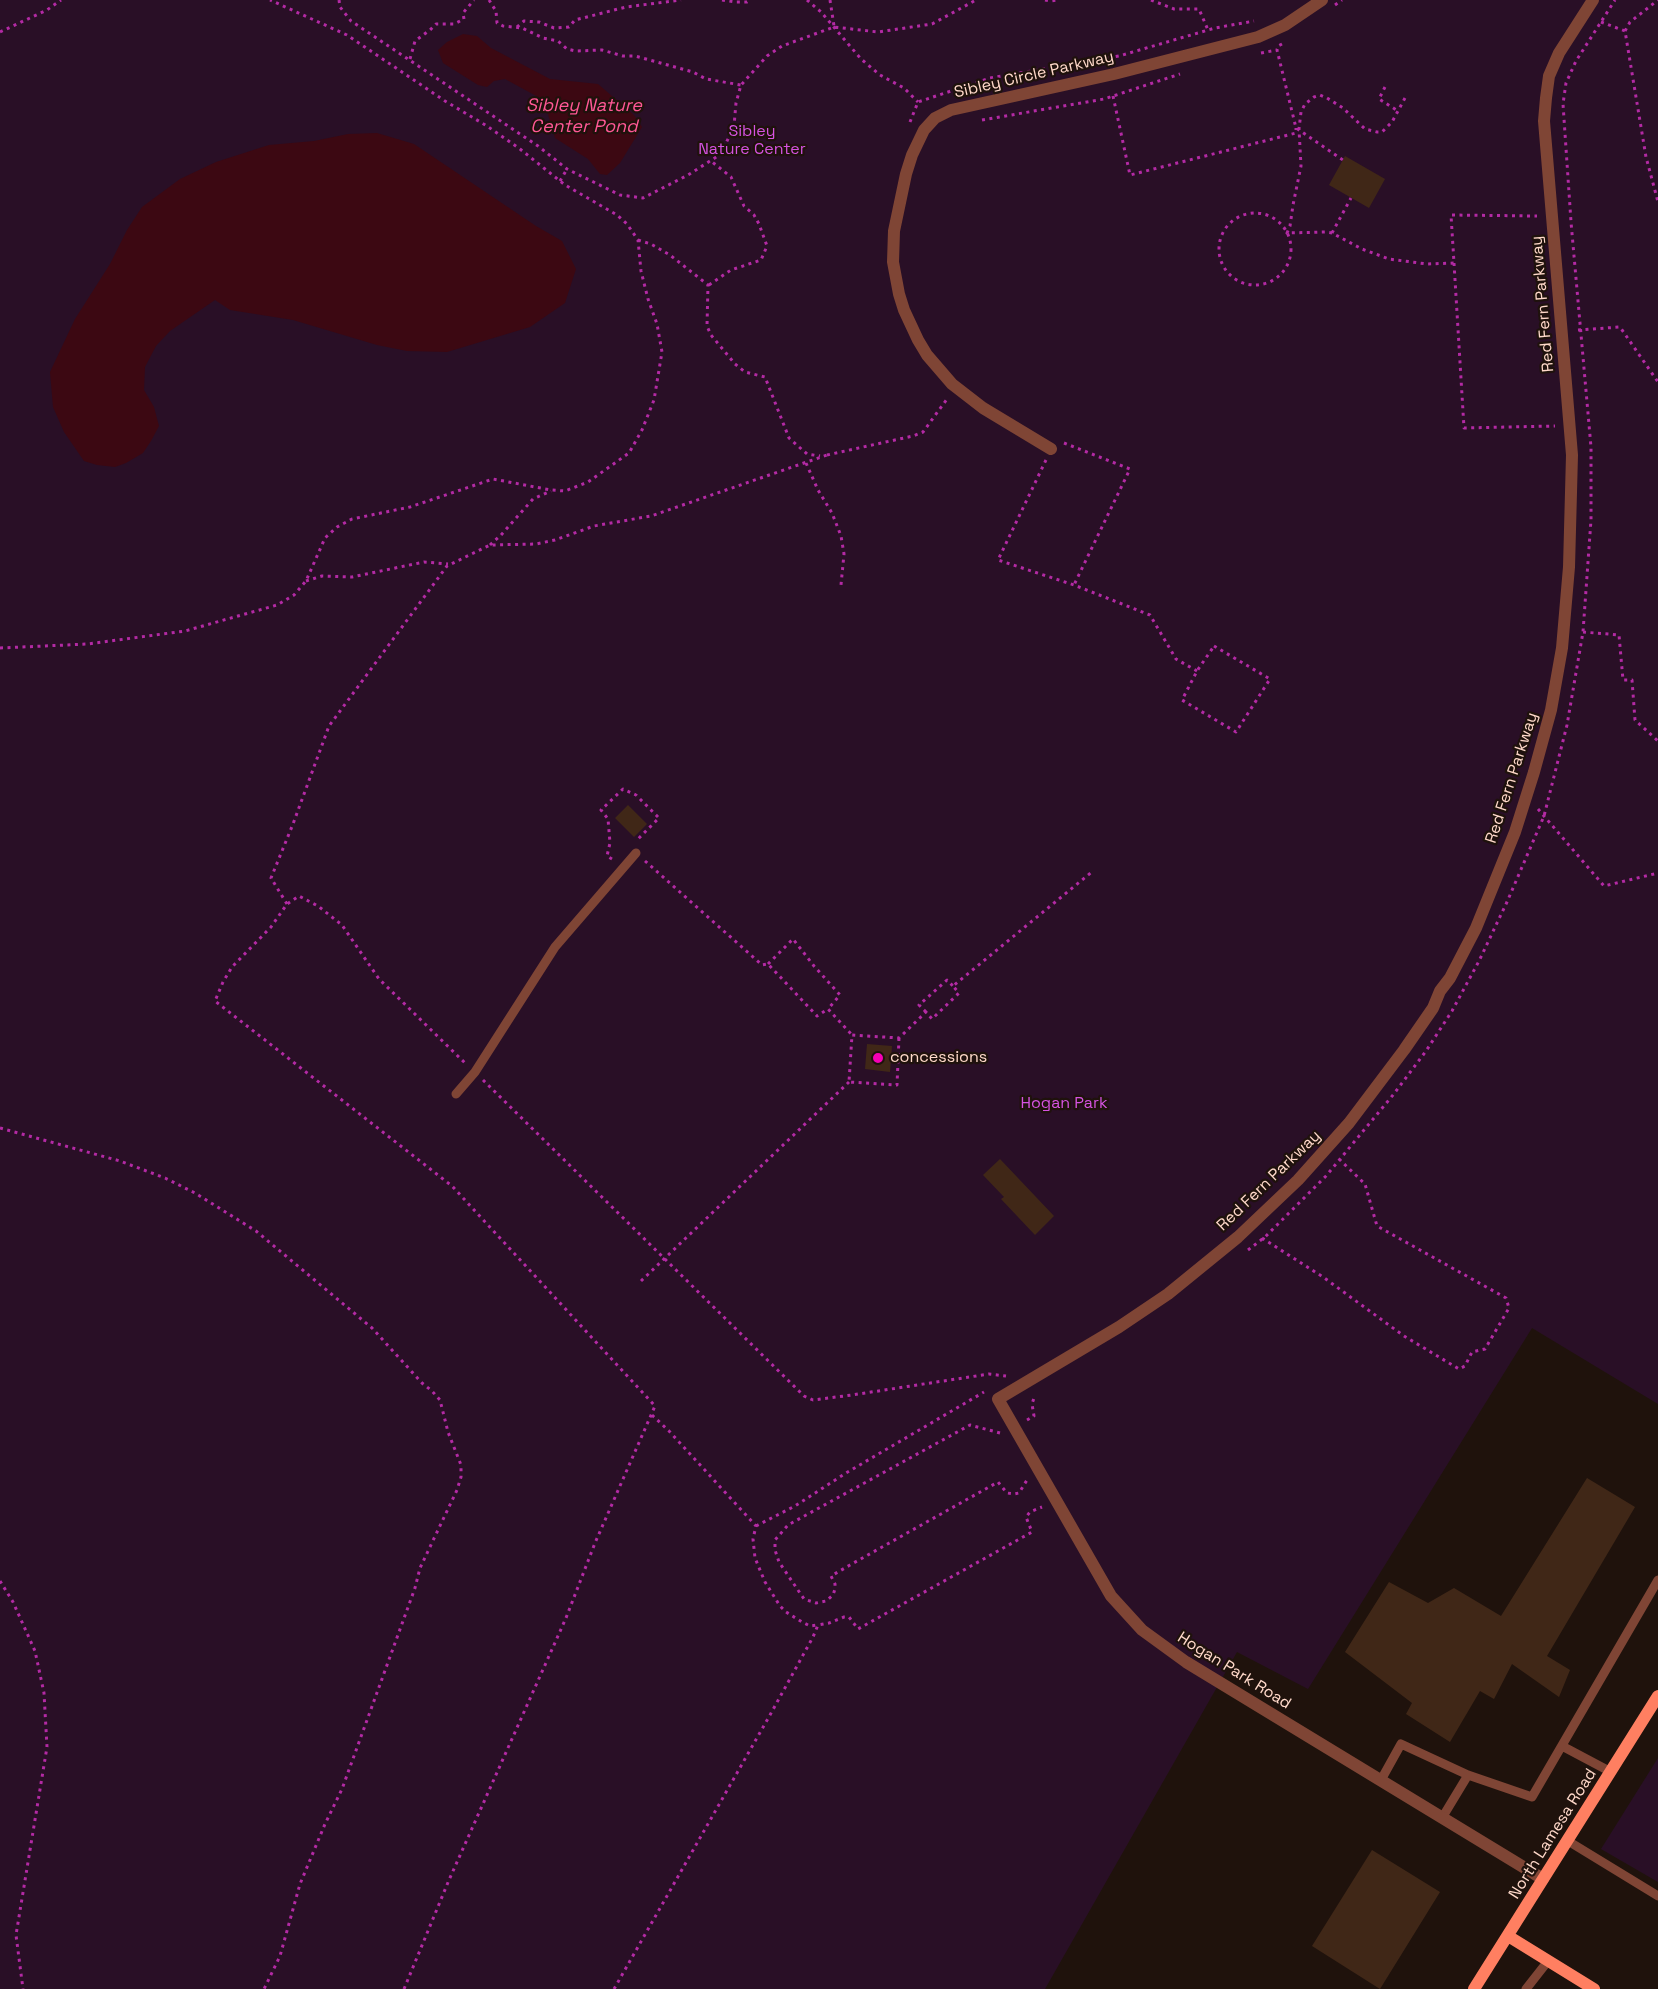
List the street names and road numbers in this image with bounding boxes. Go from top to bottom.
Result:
street label: Sibley Circle Parkway [952,47,1116,103]
street label: Red Fern Parkway [1527,235,1559,373]
street label: Red Fern Parkway [1482,710,1542,846]
street label: Red Fern Parkway [1213,1127,1325,1235]
street label: Hogan Park Road [1174,1628,1294,1714]
street label: North Lamesa Road [1505,1765,1601,1903]

